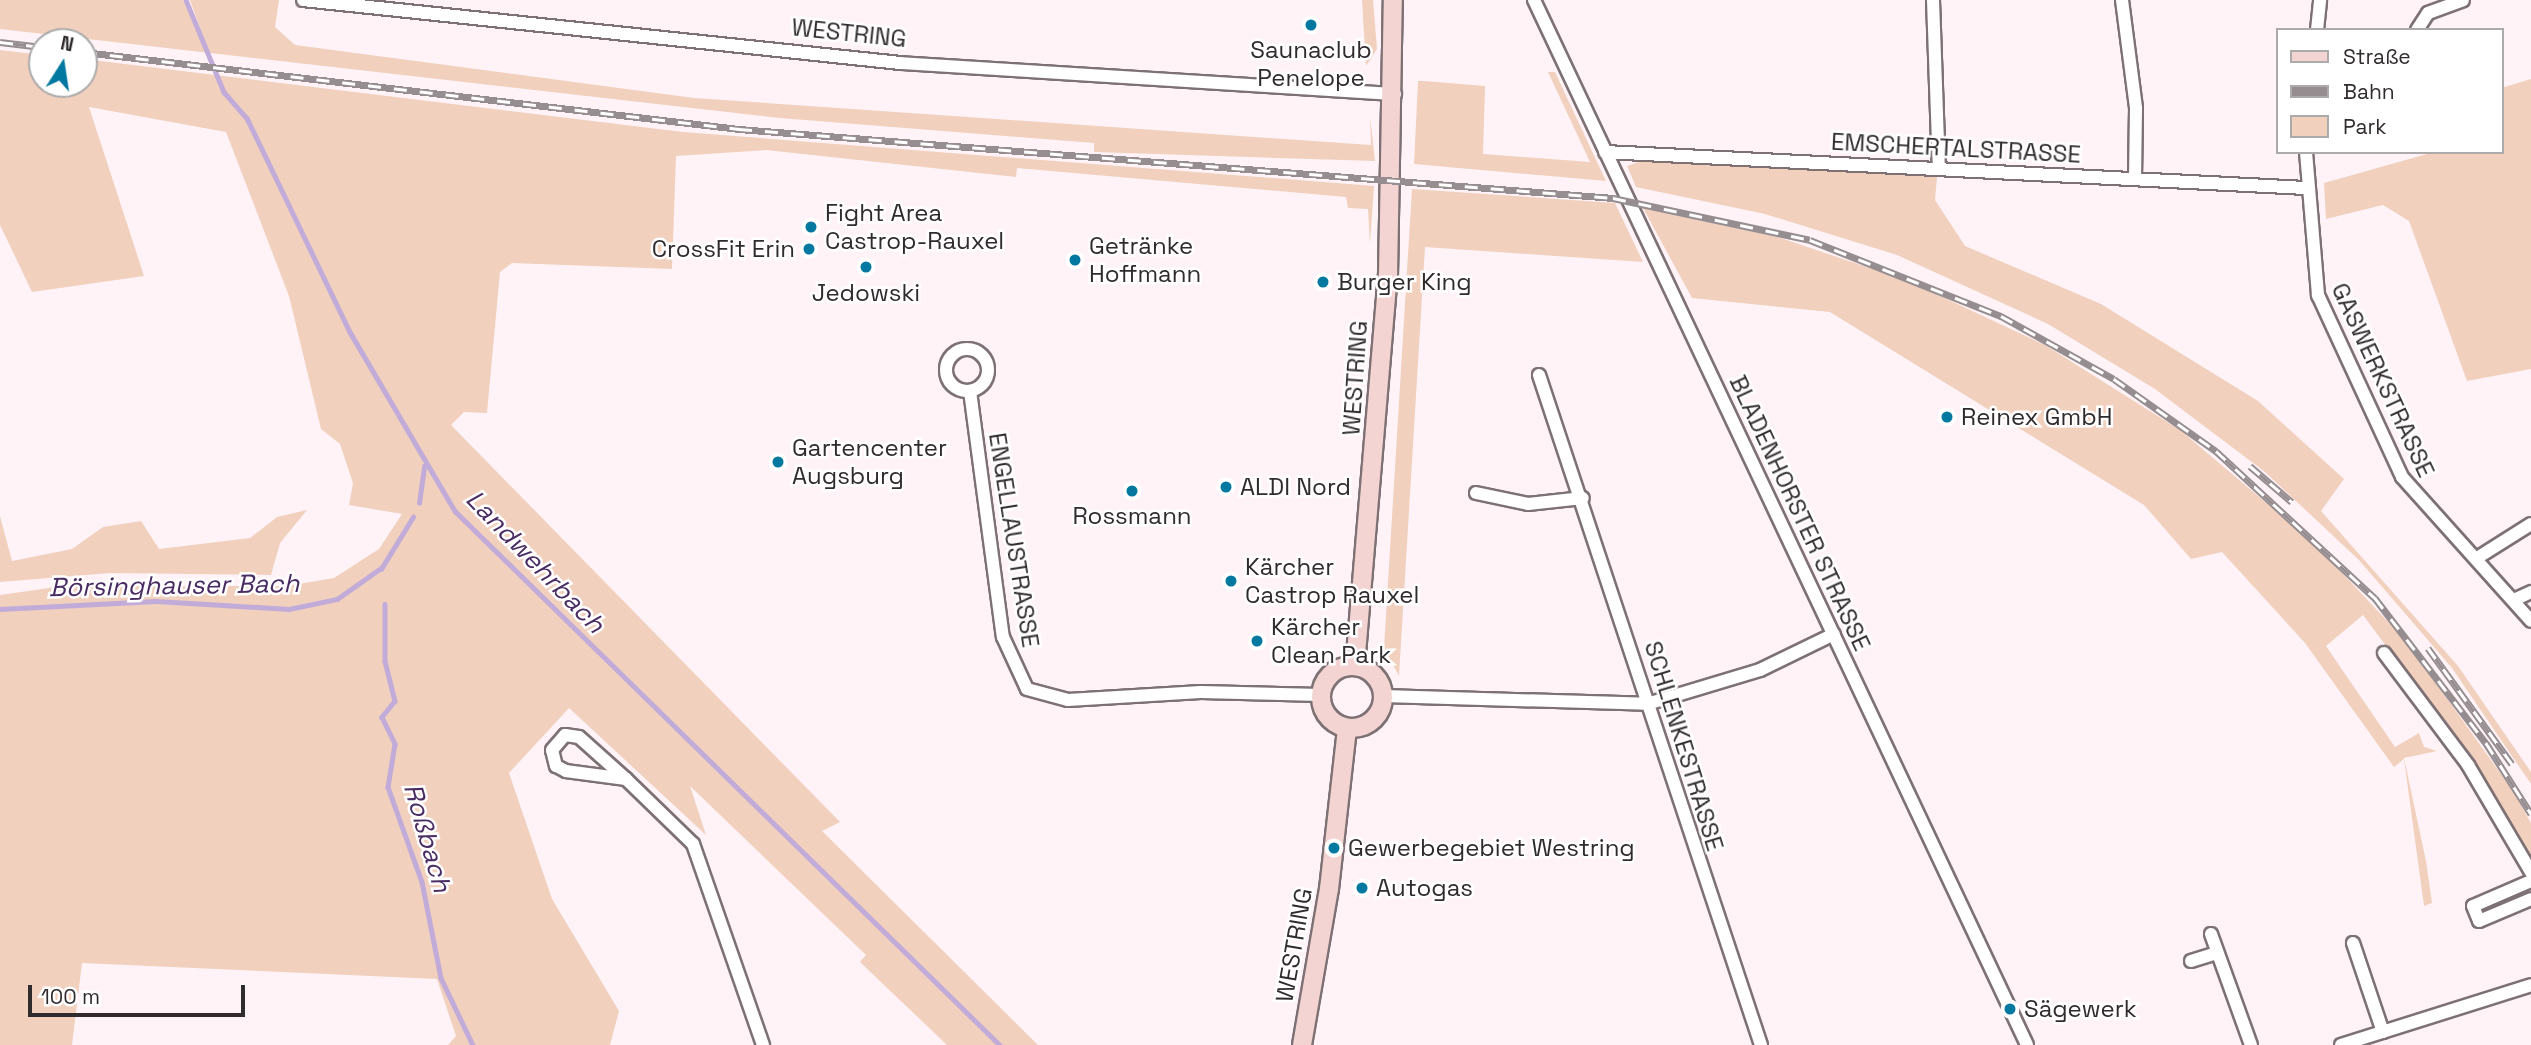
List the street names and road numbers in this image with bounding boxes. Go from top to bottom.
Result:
street label: WESTRING [790,13,908,53]
street label: EMSCHERTALSTRASSE [1830,127,2082,169]
street label: GASWERKSTRASSE [2325,278,2441,482]
street label: WESTRING [1337,319,1373,437]
street label: BLADENHORSTER STRASSE [1723,371,1877,655]
street label: ENGELLAUSTRASSE [983,431,1045,649]
street label: SCHLENKESTRASSE [1638,638,1730,854]
street label: WESTRING [1270,886,1318,1004]

